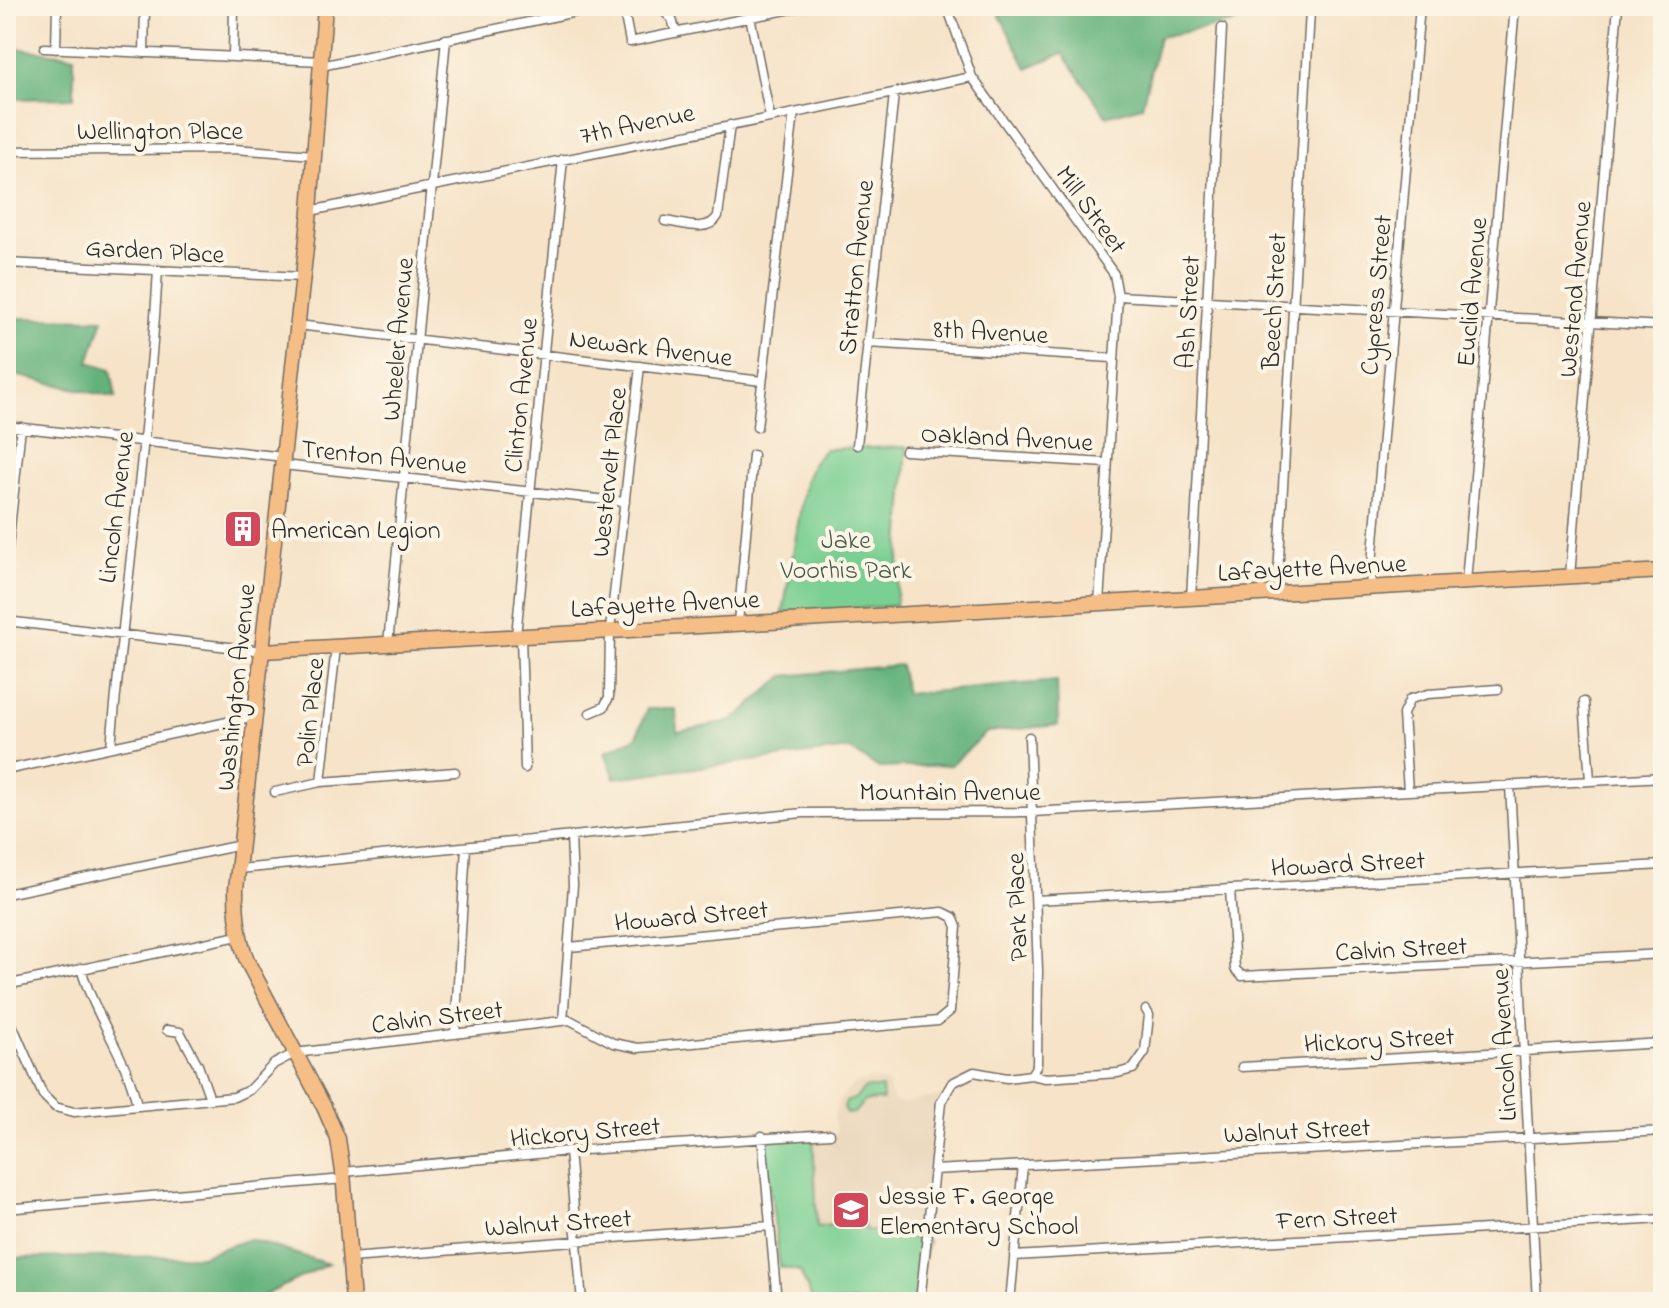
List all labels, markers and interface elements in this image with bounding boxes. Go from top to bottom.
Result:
street label: 7th Avenue [577,95,699,157]
street label: Wellington Place [77,114,244,152]
street label: Mill Street [1044,159,1135,263]
street label: Stratton Avenue [830,178,886,357]
street label: Westend Avenue [1550,199,1604,379]
street label: Cypress Street [1352,213,1404,377]
street label: Euclid Avenue [1449,216,1499,369]
street label: Garden Place [84,230,226,276]
street label: Beech Street [1253,232,1299,371]
street label: Ash Street [1168,254,1212,370]
street label: Wheeler Avenue [374,256,426,423]
street label: 8th Avenue [932,312,1050,356]
street label: Clinton Avenue [496,316,550,475]
street label: Newark Avenue [567,321,735,379]
street label: Westervelt Place [583,385,639,559]
street label: Oakland Avenue [920,417,1094,464]
street label: Lincoln Avenue [90,429,146,586]
street label: Trenton Avenue [299,431,469,487]
building icon: American Legion [222,508,264,550]
place label: American Legion [271,513,440,551]
park label: Jake Voorhis Park [779,523,912,591]
street label: Lafayette Avenue [1217,546,1408,594]
street label: Washington Avenue [208,581,268,793]
street label: Lafayette Avenue [570,582,761,630]
street label: Polin Place [287,655,337,769]
street label: Mountain Avenue [859,775,1041,813]
street label: Howard Street [1270,843,1427,889]
street label: Park Place [998,852,1040,962]
street label: Howard Street [613,892,770,944]
street label: Calvin Street [1334,929,1468,973]
street label: Lincoln Avenue [1483,967,1529,1122]
street label: Calvin Street [369,992,506,1046]
street label: Hickory Street [1303,1019,1456,1065]
street label: Hickory Street [509,1108,662,1159]
street label: Walnut Street [1223,1110,1372,1156]
place label: Jessie F. George Elementary School [879,1179,1078,1247]
school or university icon: Jessie F. George Elementary School [830,1189,872,1231]
street label: Fern Street [1275,1198,1399,1242]
street label: Walnut Street [484,1201,633,1249]

